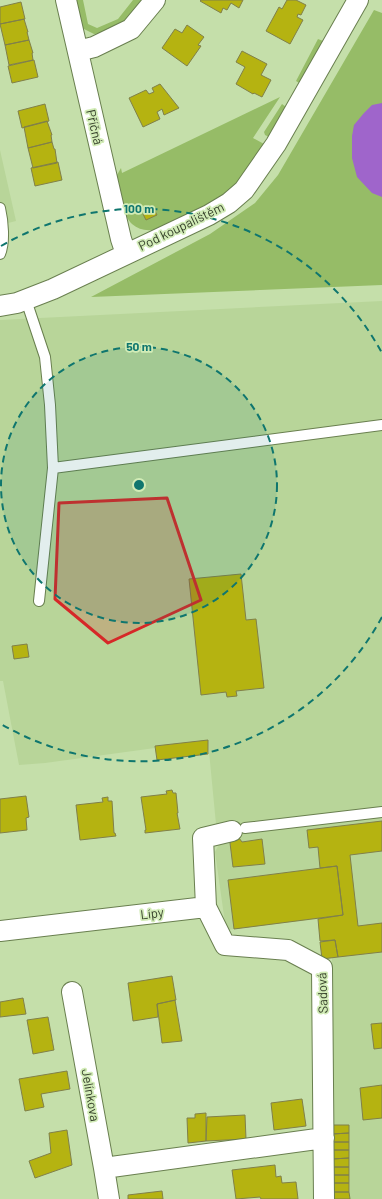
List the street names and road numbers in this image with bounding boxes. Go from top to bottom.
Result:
street label: Příčná [83,108,107,146]
street label: Pod koupalištěm [136,198,226,254]
street label: Lípy [140,904,164,922]
street label: Sadová [313,972,331,1014]
street label: Jelínkova [79,1068,103,1122]

